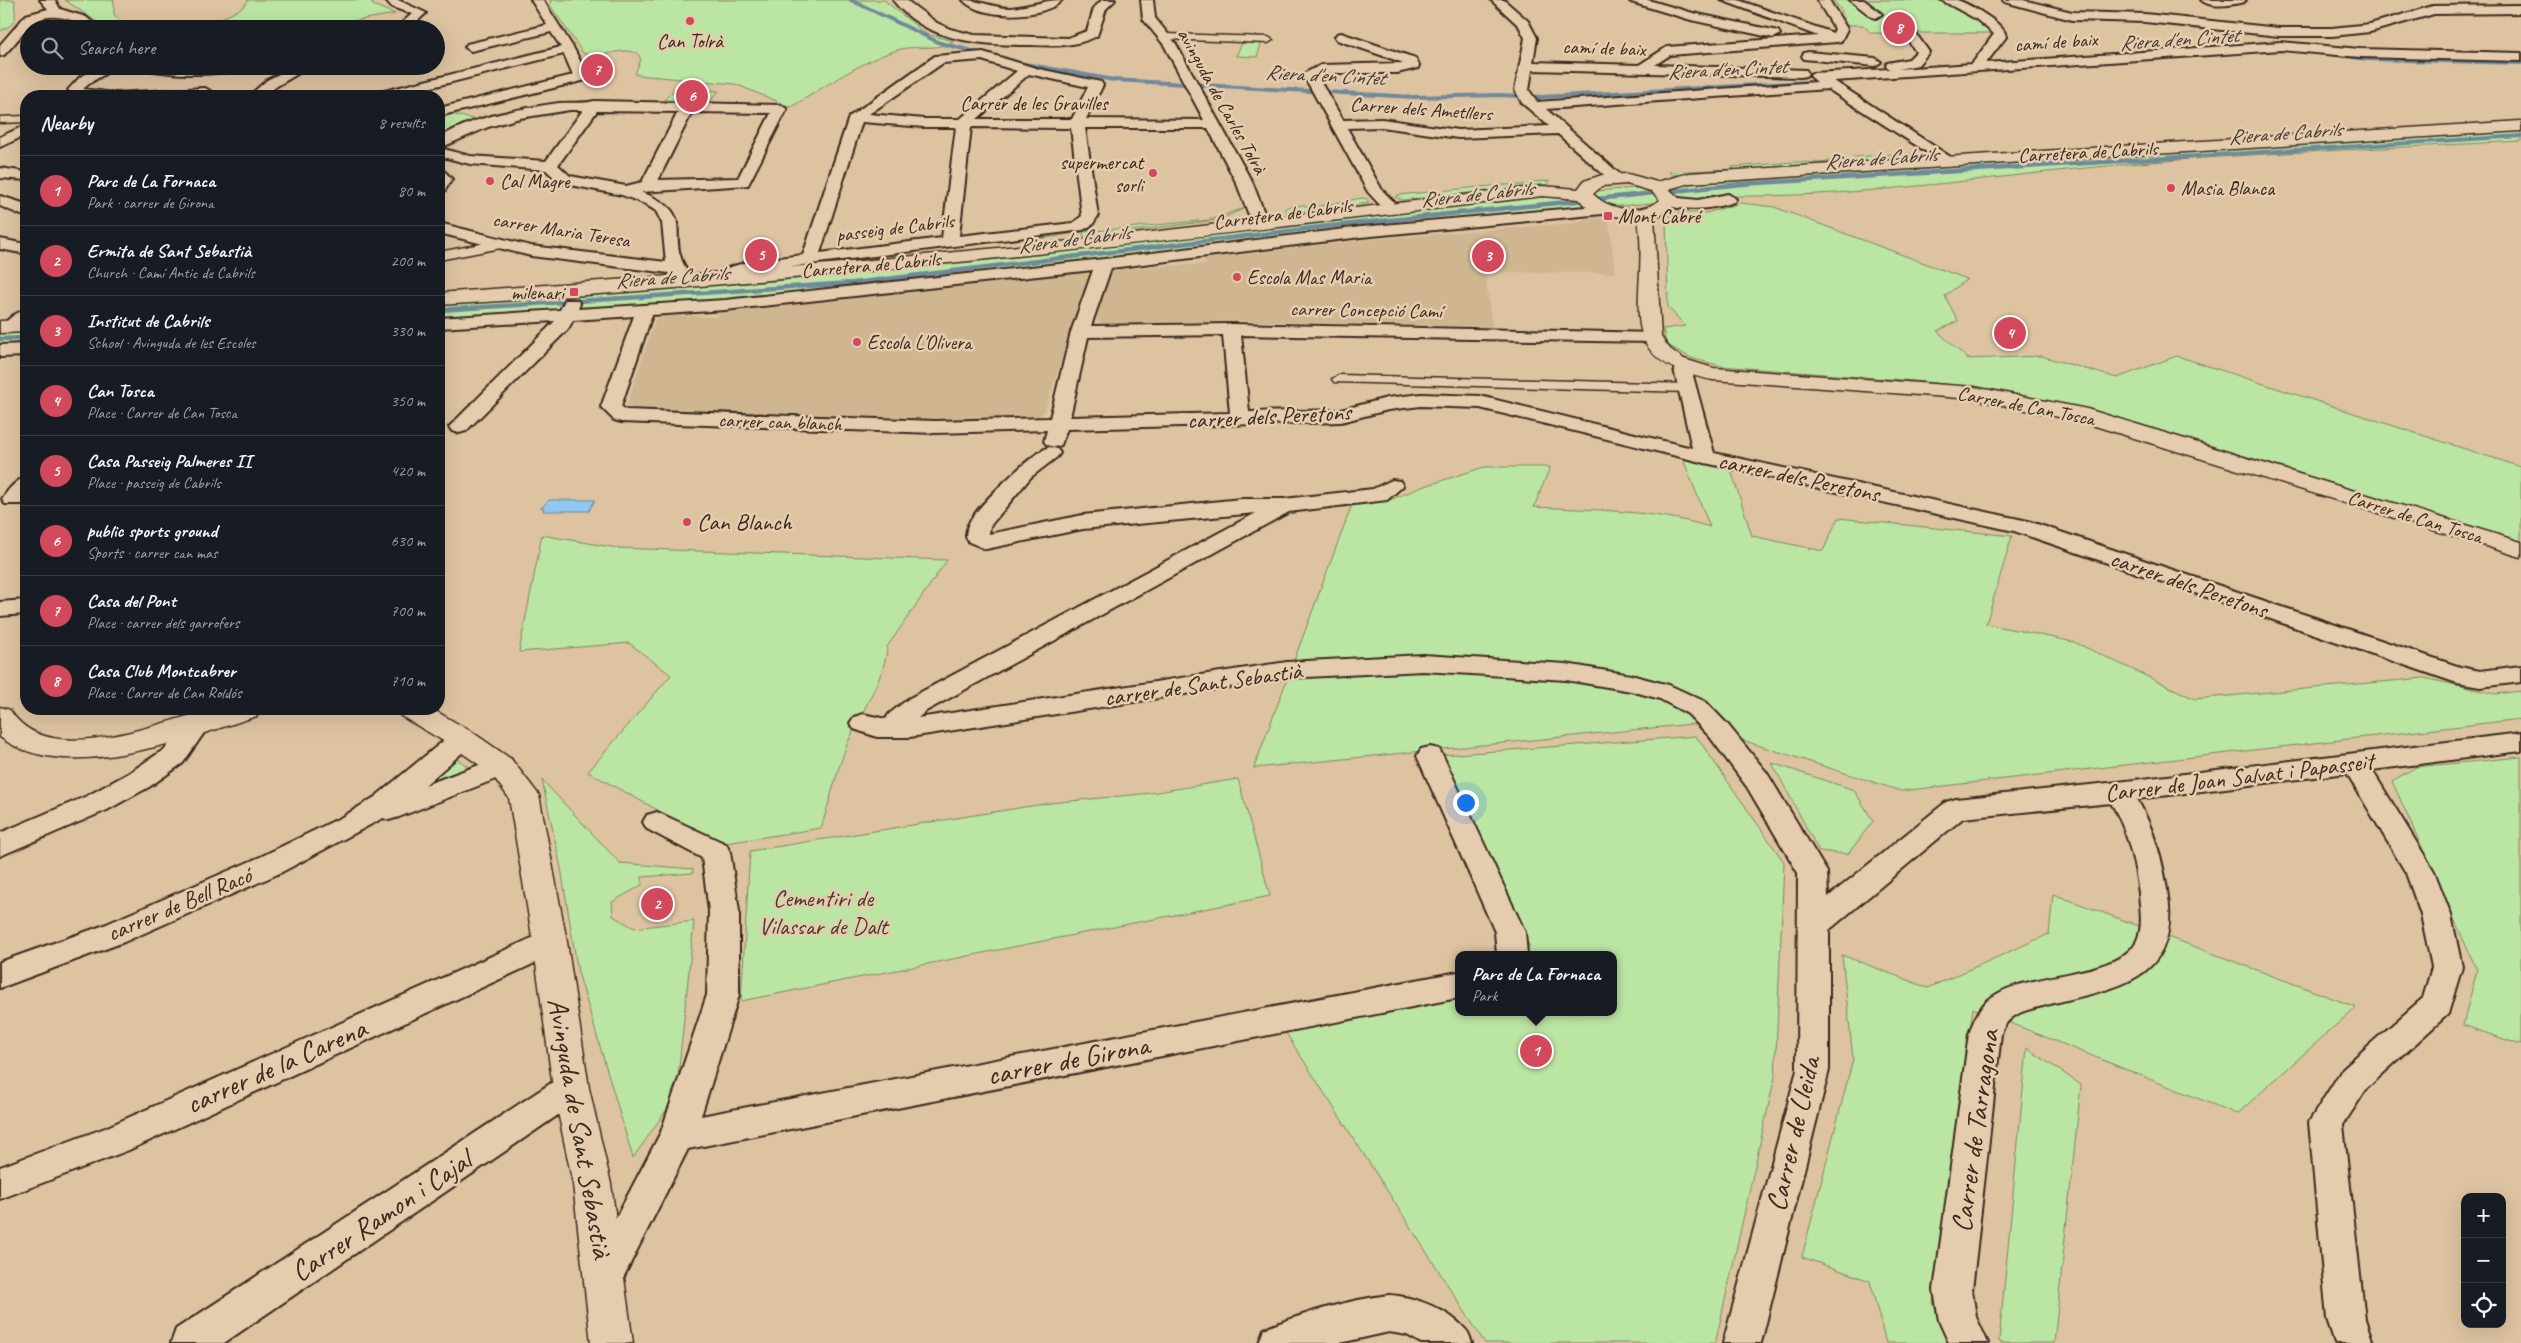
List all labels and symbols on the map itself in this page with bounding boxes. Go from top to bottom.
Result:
pin: 8 [1883,9,1915,47]
marker: Can Tolrà [684,15,696,27]
water label: Riera d'en Cintet [2119,22,2243,56]
street label: avinguda de Carles Tolrà [1172,24,1273,180]
street label: camí de baix [2014,26,2100,57]
place label: Can Tolrà [657,29,724,54]
street label: camí de baix [1562,34,1648,62]
pin: 7 [581,51,613,89]
water label: Riera d'en Cintet [1667,53,1791,85]
water label: Riera d'en Cintet [1265,59,1389,91]
pin: 6 [676,77,708,115]
street label: Carrer de les Gravilles [960,91,1110,116]
street label: Carrer dels Ametllers [1349,92,1495,127]
water label: Riera de Cabrils [2228,116,2346,150]
street label: Carretera de Cabrils [2018,136,2161,168]
water label: Riera de Cabrils [1824,141,1942,175]
place label: supermercat sorli [1060,150,1145,198]
marker: supermercat sorli [1147,167,1159,179]
place label: Cal Magre [500,169,571,194]
marker: Cal Magre [484,175,496,187]
water label: Riera de Cabrils [1419,175,1538,213]
place label: Masia Blanca [2181,176,2276,201]
marker: Masia Blanca [2165,182,2177,194]
street label: Carretera de Cabrils [1212,193,1356,235]
place label: Mont Cabré [1618,204,1703,229]
street label: carrer Maria Teresa [491,207,633,253]
street label: passeig de Cabrils [835,208,958,248]
marker: Mont Cabré [1602,210,1614,222]
water label: Riera de Cabrils [1016,219,1136,259]
pin: 5 [745,236,777,274]
pin: 3 [1472,237,1504,275]
street label: Carretera de Cabrils [800,246,944,284]
water label: Riera de Cabrils [615,260,733,294]
place label: Escola Mas Maria [1247,265,1373,290]
marker: Escola Mas Maria [1231,271,1243,283]
place label: milenari [511,280,566,305]
marker: milenari [568,286,580,298]
street label: carrer Concepció Camí [1290,296,1446,324]
pin: 4 [1994,314,2026,352]
place label: Escola L'Olivera [867,330,973,355]
marker: Escola L'Olivera [851,336,863,348]
street label: Carrer de Can Tosca [1955,380,2098,432]
street label: carrer dels Peretons [1186,397,1354,435]
street label: carrer can blanch [718,407,843,437]
street label: carrer dels Peretons [1716,445,1884,509]
street label: Carrer de Can Tosca [2345,485,2487,550]
place label: Can Blanch [697,507,793,537]
marker: Can Blanch [681,516,693,528]
street label: carrer dels Peretons [2107,543,2273,625]
street label: carrer de Sant Sebastià [1102,655,1305,713]
street label: Carrer de Joan Salvat i Papasseit [2103,745,2378,808]
your location [1453,790,1479,816]
street label: carrer de Bell Racó [102,859,259,948]
park label: Cementiri de Vilassar de Dalt [758,883,890,941]
pin: 2 [641,885,673,923]
street label: Avinguda de Sant Sebastià [539,995,622,1263]
street label: carrer de la Carena [180,1009,374,1122]
street label: Carrer de Tarragona [1942,1025,2008,1235]
street label: carrer de Girona [984,1026,1155,1094]
pin: 1 [1520,1032,1552,1070]
street label: Carrer de Lleida [1757,1050,1829,1215]
street label: Carrer Ramon i Cajal [284,1139,483,1290]

